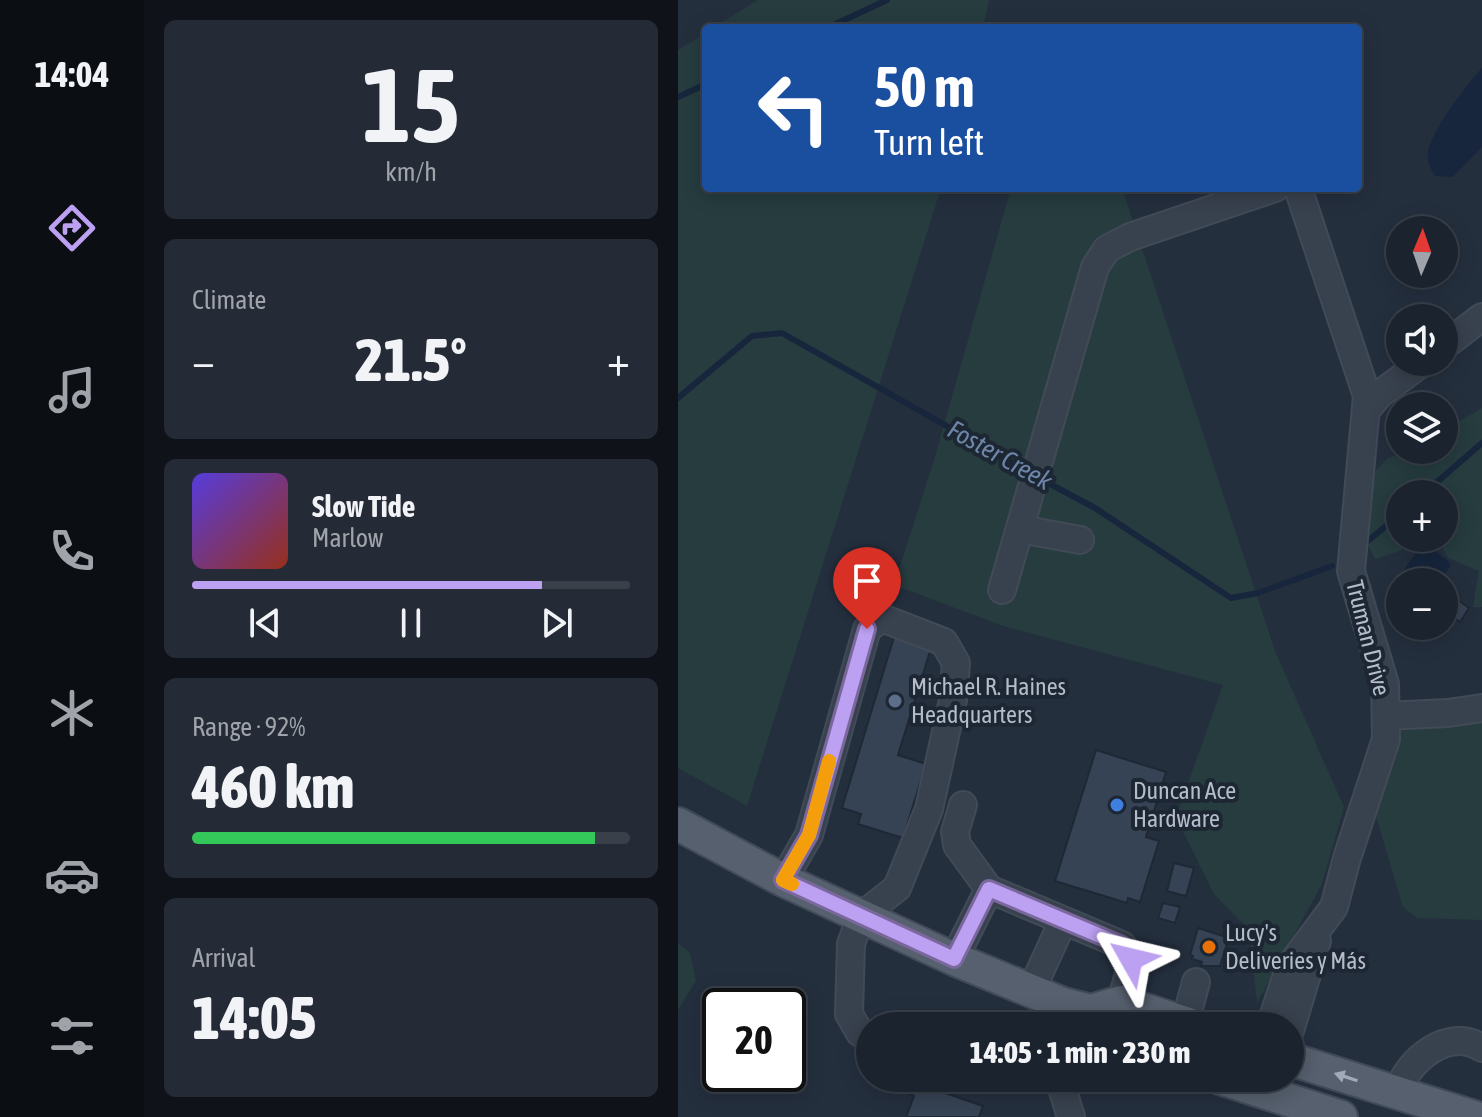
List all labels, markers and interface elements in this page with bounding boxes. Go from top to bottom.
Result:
text: 15 [362,45,460,164]
text: 14:04 [35,53,109,95]
text: 50 m [874,55,975,119]
icon: left [742,56,846,160]
text: Turn left [874,121,984,163]
text: km/h [385,157,437,187]
icon: directions [44,200,100,256]
north arrow [1386,216,1458,288]
map controls [1386,216,1458,640]
text: Climate [192,285,266,315]
button: sound [1386,304,1458,376]
text: 21.5° [355,325,467,394]
text: − [192,335,215,385]
text: + [607,335,630,385]
icon: music [44,362,100,418]
button: layers [1386,392,1458,464]
water label: Foster Creek [943,414,1058,496]
button: + [1386,480,1458,552]
text: Slow Tide [312,489,415,523]
icon: phone [44,523,100,579]
text: Marlow [312,523,383,553]
pin [833,547,901,629]
icon: arrive [845,559,889,603]
button: − [1386,568,1458,640]
street label: Truman Drive [1341,577,1396,698]
icon: previous [243,601,287,645]
icon: pause [389,601,433,645]
icon: next [535,601,579,645]
place label: Michael R. Haines Headquarters [911,673,1066,728]
icon: climate [44,685,100,741]
marker: Michael R. Haines Headquarters [886,692,904,710]
text: Range · 92% [192,712,305,742]
text: 460 km [192,752,354,821]
place label: Duncan Ace Hardware [1133,777,1236,832]
marker: Duncan Ace Hardware [1108,796,1126,814]
icon: car [44,847,100,903]
position arrow [1089,917,1173,1001]
place label: Lucy's Deliveries y Más [1225,919,1366,974]
marker: Lucy's Deliveries y Más [1200,938,1218,956]
text: Arrival [192,943,256,973]
text: 14:05 [192,983,317,1052]
speed limit sign: 20 [702,988,806,1092]
icon: filters [44,1008,100,1064]
text: 14:05 · 1 min · 230 m [970,1035,1190,1069]
one-way arrow [1334,1070,1358,1083]

